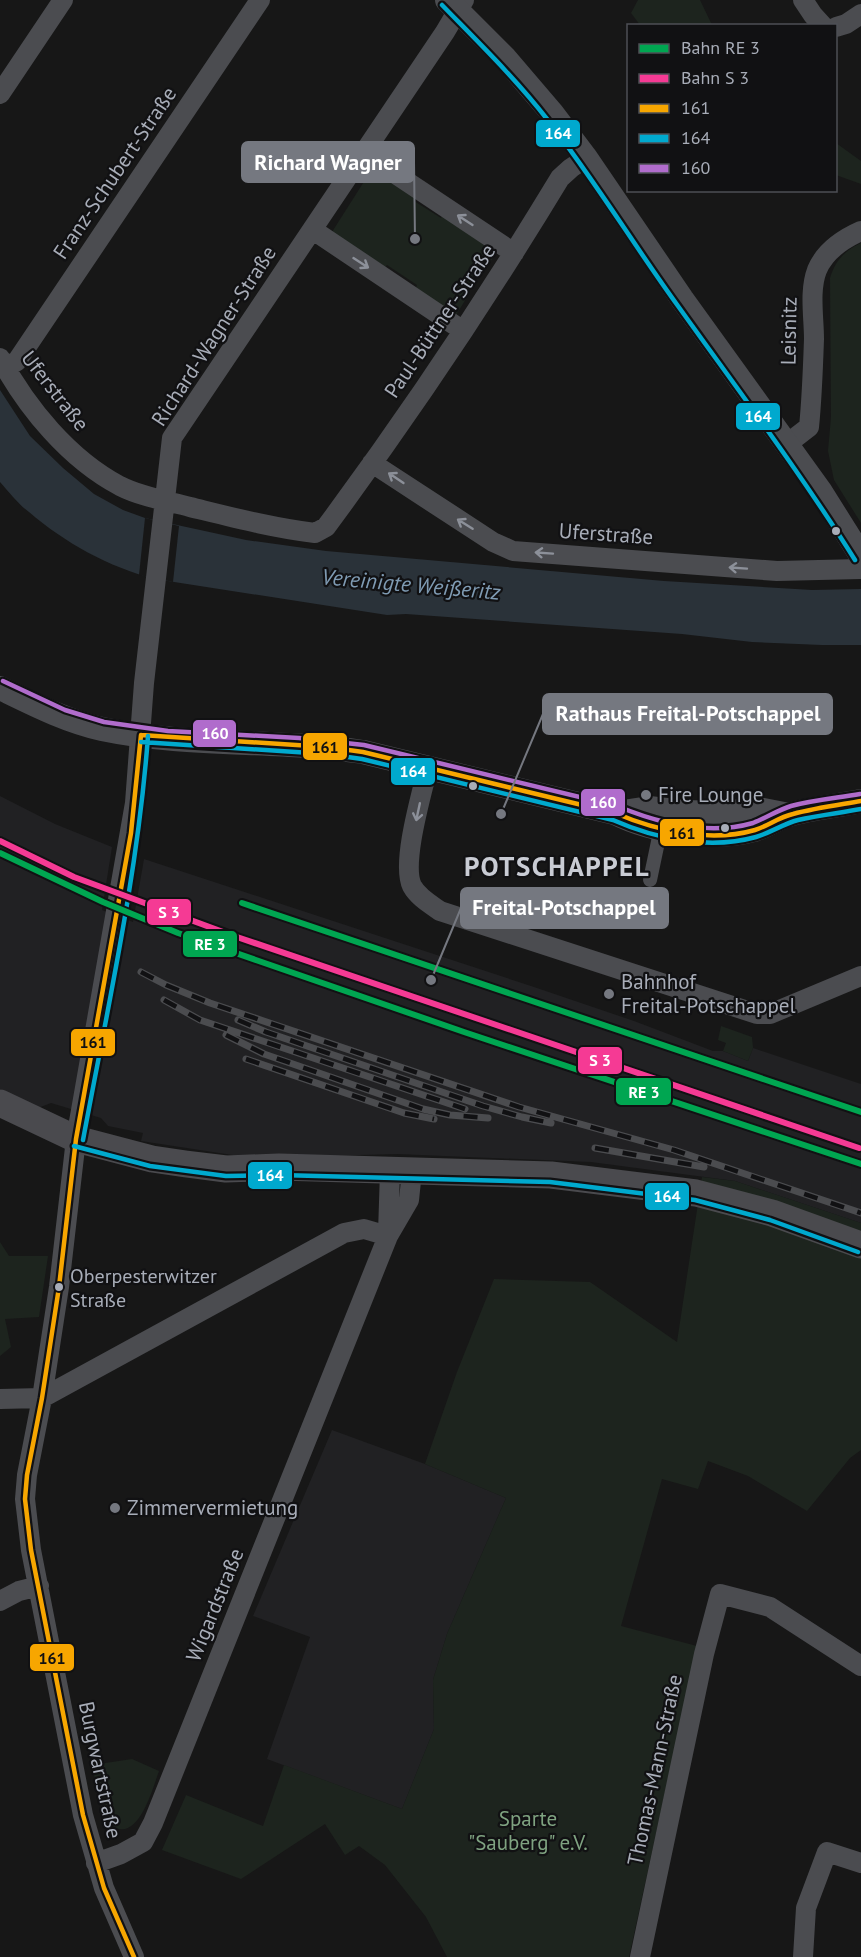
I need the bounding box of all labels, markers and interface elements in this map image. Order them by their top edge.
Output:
legend [627,24,837,192]
text: Bahn RE 3 [681,36,760,59]
text: Bahn S 3 [681,66,749,89]
street label: Franz-Schubert-Straße [47,81,182,264]
text: 161 [681,96,710,119]
line badge: 164 [535,119,581,148]
text: 164 [544,123,572,143]
text: 164 [681,126,711,149]
callout: Richard Wagner [242,142,414,182]
text: Richard Wagner [254,148,402,176]
text: 160 [681,156,711,179]
one-way arrow [457,214,474,227]
street label: Paul-Büttner-Straße [378,239,501,403]
street label: Richard-Wagner-Straße [145,241,282,431]
one-way arrow [352,257,369,269]
street label: Leisnitz [774,297,803,365]
street label: Uferstraße [16,345,95,436]
line badge: 164 [735,402,781,431]
text: 164 [744,406,772,426]
one-way arrow [388,472,405,484]
street label: Uferstraße [558,517,654,550]
one-way arrow [458,518,474,530]
unlabelled marker [830,525,842,537]
one-way arrow [534,547,554,558]
water label: Vereinigte Weißeritz [320,562,502,606]
one-way arrow [729,562,749,573]
callout: Rathaus Freital-Potschappel [543,694,832,734]
text: Rathaus Freital-Potschappel [556,699,821,727]
line badge: 160 [192,719,237,748]
text: 160 [201,723,229,743]
line badge: 161 [302,732,348,761]
text: 161 [311,737,339,757]
line badge: 164 [390,757,436,786]
text: 164 [399,761,427,781]
unlabelled marker [467,780,479,792]
place label: Fire Lounge [658,781,764,808]
line badge: 160 [580,788,626,817]
marker: Fire Lounge [639,788,653,802]
text: 160 [589,792,617,812]
one-way arrow [412,801,423,821]
line badge: 161 [659,818,705,847]
unlabelled marker [719,822,731,834]
text: 161 [668,823,696,843]
district label: POTSCHAPPEL [464,849,650,883]
callout: Freital-Potschappel [461,888,668,928]
text: Freital-Potschappel [472,893,656,921]
line badge: S 3 [146,898,192,926]
text: S 3 [158,902,180,922]
line badge: RE 3 [182,930,238,958]
text: RE 3 [194,934,226,954]
place label: Bahnhof Freital-Potschappel [621,968,796,1019]
marker: Bahnhof Freital-Potschappel [602,987,616,1001]
line badge: 161 [70,1028,116,1057]
text: 161 [79,1032,107,1052]
line badge: S 3 [577,1046,623,1075]
text: S 3 [589,1050,611,1070]
line badge: RE 3 [615,1077,672,1106]
text: RE 3 [628,1082,660,1102]
line badge: 164 [247,1161,293,1190]
text: 164 [256,1165,284,1185]
line badge: 164 [644,1182,690,1211]
text: 164 [653,1186,681,1206]
place label: Oberpesterwitzer Straße [70,1263,217,1313]
marker: Oberpesterwitzer Straße [53,1281,65,1293]
place label: Zimmervermietung [127,1494,298,1521]
marker: Zimmervermietung [108,1501,122,1515]
street label: Wigardstraße [180,1544,249,1665]
line badge: 161 [29,1643,75,1672]
text: 161 [38,1648,66,1668]
street label: Thomas-Mann-Straße [621,1672,688,1868]
street label: Burgwartstraße [73,1699,128,1841]
park label: Sparte "Sauberg" e.V. [468,1805,588,1856]

